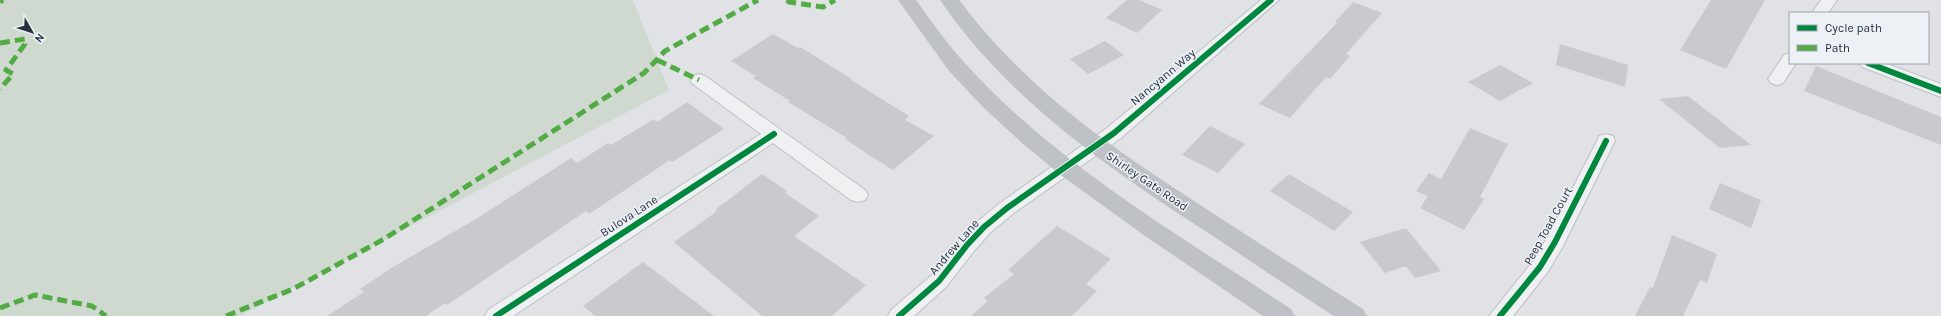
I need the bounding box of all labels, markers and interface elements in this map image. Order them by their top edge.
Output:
north arrow [12,12,52,52]
legend [1789,12,1929,64]
text: Cycle path [1825,21,1882,35]
text: N [32,31,47,45]
text: Path [1825,41,1850,55]
street label: Nancyann Way [1128,46,1199,108]
street label: Shirley Gate Road [1103,148,1191,214]
street label: Peep Toad Court [1521,184,1575,267]
street label: Bulova Lane [598,192,660,240]
street label: Andrew Lane [926,216,982,278]

